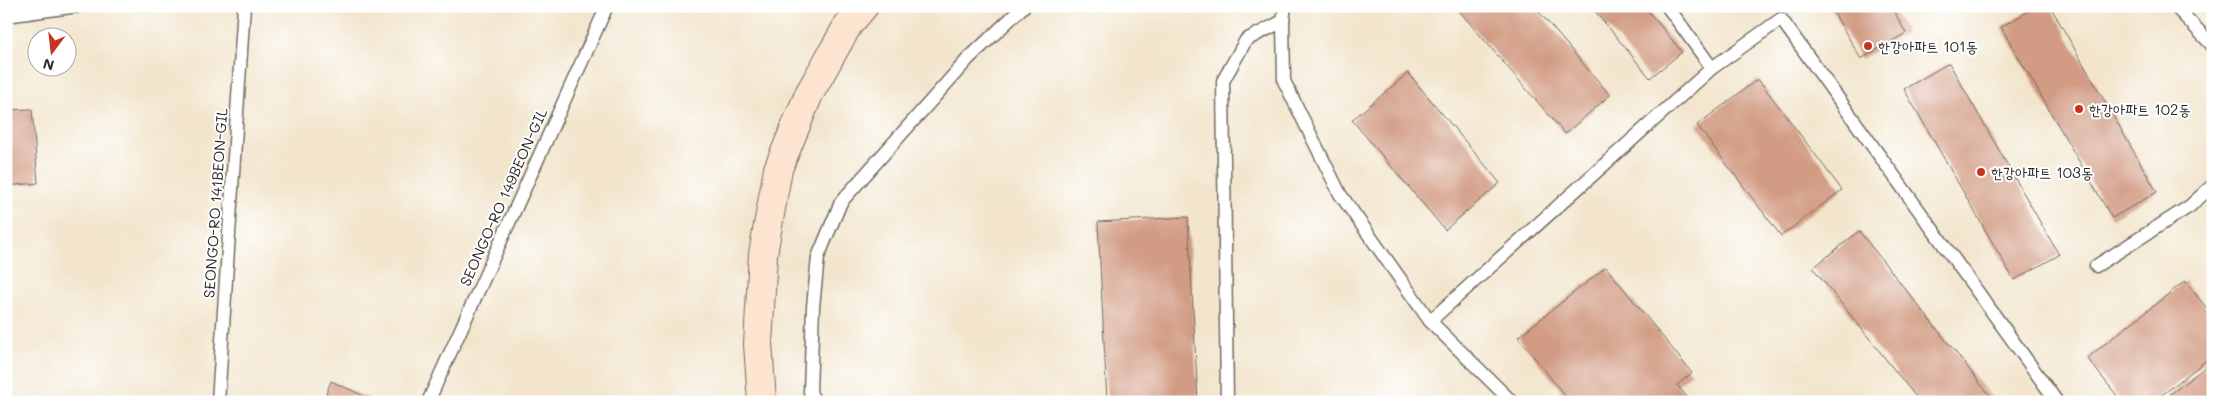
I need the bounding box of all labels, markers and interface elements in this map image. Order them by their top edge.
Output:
north arrow [28,28,78,78]
place label: 한강아파트 101동 [1878,36,1978,56]
marker: 한강아파트 101동 [1862,40,1874,52]
text: N [41,54,56,76]
place label: 한강아파트 102동 [2089,99,2191,119]
marker: 한강아파트 102동 [2073,103,2085,115]
street label: SEONGO-RO 149BEON-GIL [455,105,551,289]
street label: SEONGO-RO 141BEON-GIL [198,107,232,299]
place label: 한강아파트 103동 [1991,162,2093,182]
marker: 한강아파트 103동 [1975,166,1987,178]

